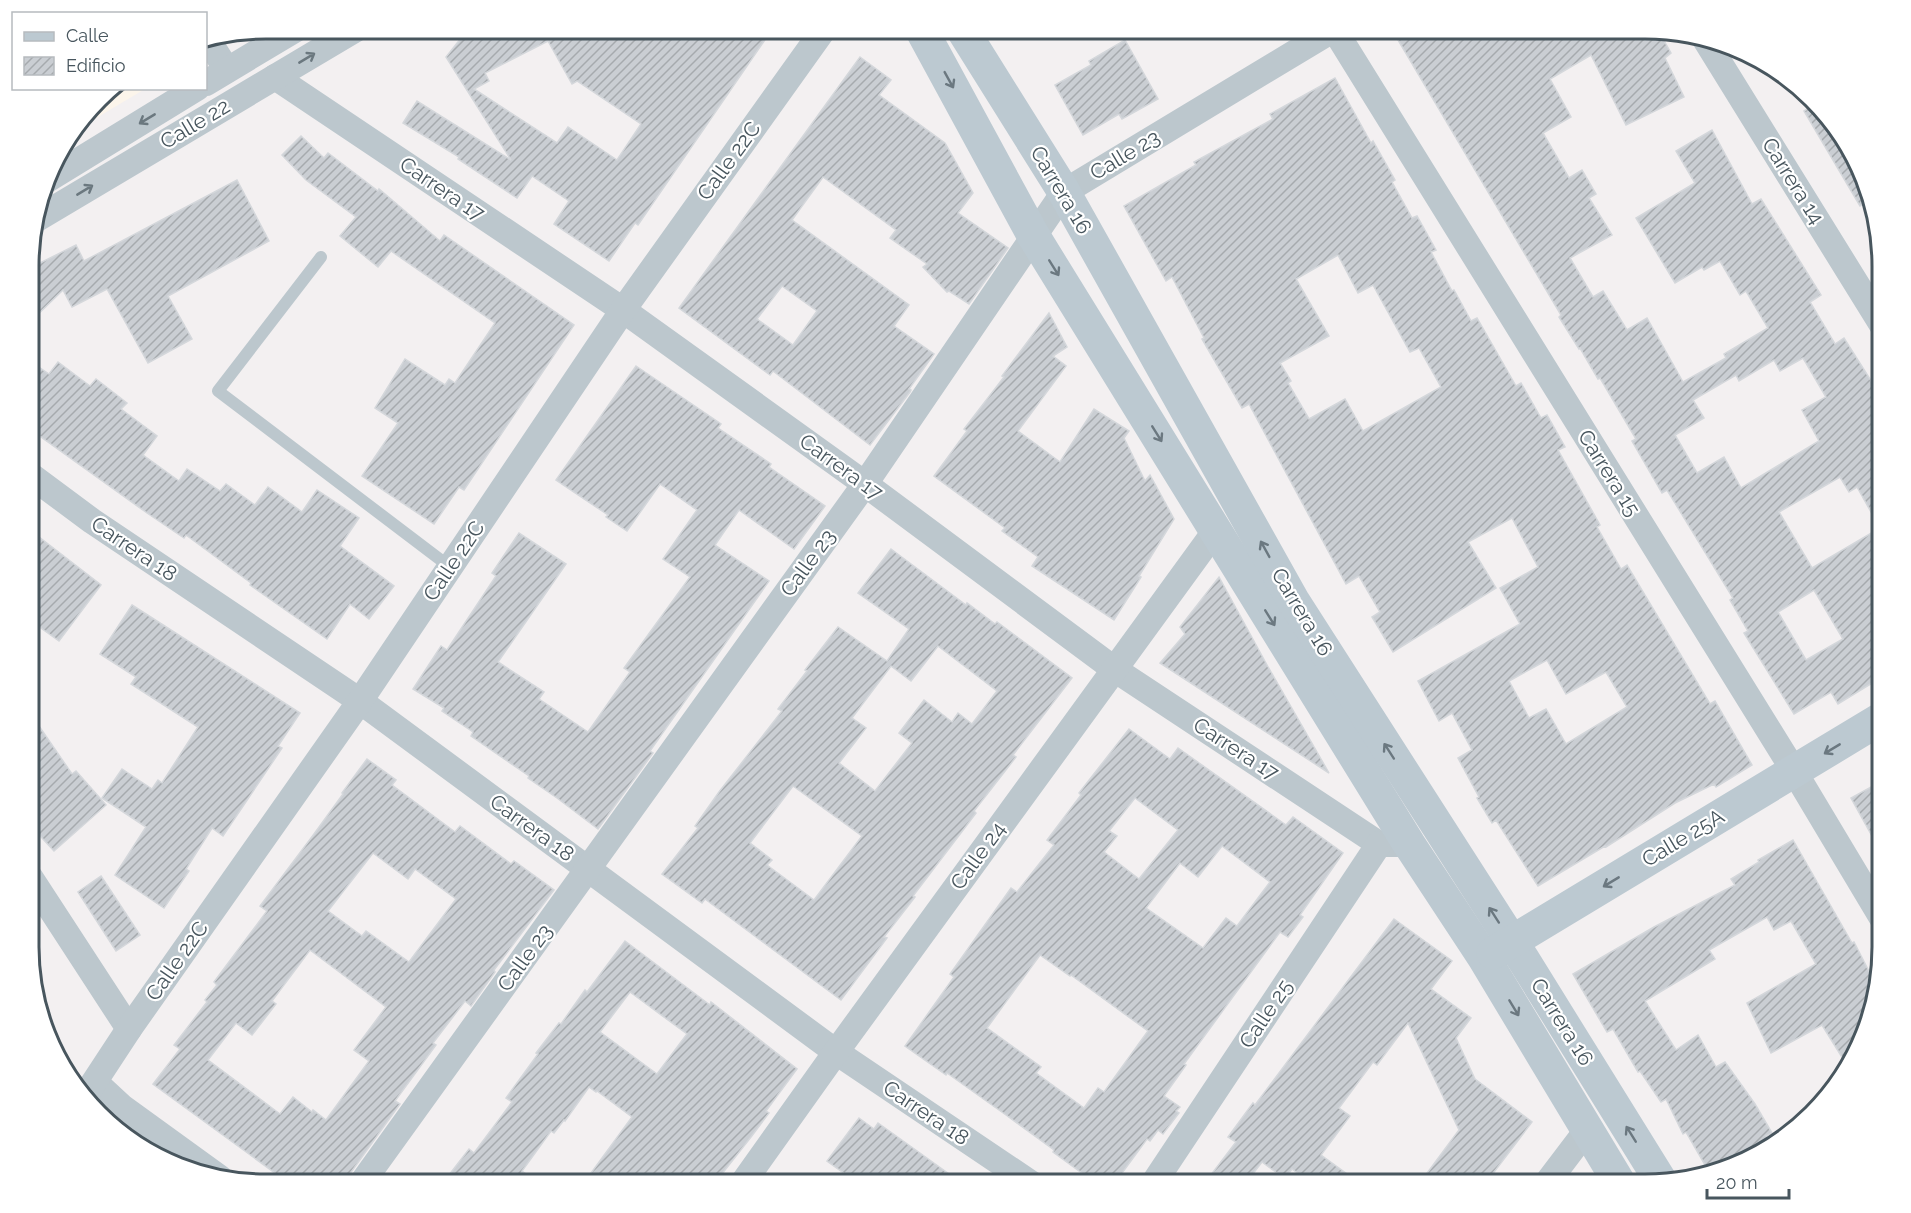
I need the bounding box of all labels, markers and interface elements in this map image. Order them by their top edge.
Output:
legend [12,12,207,90]
text: Calle [66,25,109,46]
one-way arrow [298,51,315,63]
text: Edificio [66,55,126,76]
one-way arrow [943,71,955,88]
street label: Calle 22 [155,93,234,154]
one-way arrow [139,113,156,125]
street label: Calle 22C [692,116,766,205]
street label: Calle 23 [1085,124,1164,185]
street label: Carrera 14 [1757,133,1830,229]
street label: Carrera 16 [1025,141,1097,238]
street label: Carrera 17 [395,151,490,226]
one-way arrow [76,184,93,196]
one-way arrow [1047,260,1060,277]
one-way arrow [1151,425,1163,442]
street label: Carrera 15 [1573,425,1646,521]
street label: Carrera 17 [795,428,888,506]
street label: Carrera 18 [87,511,182,586]
street label: Calle 22C [418,516,489,606]
street label: Calle 23 [775,524,840,601]
one-way arrow [1258,541,1270,558]
street label: Carrera 16 [1266,563,1338,660]
one-way arrow [1265,609,1277,626]
street label: Carrera 17 [1189,712,1284,786]
one-way arrow [1383,743,1395,760]
one-way arrow [1824,743,1841,755]
street label: Carrera 18 [485,789,579,867]
street label: Calle 25A [1637,803,1728,872]
street label: Calle 24 [945,817,1010,894]
one-way arrow [1603,876,1620,888]
one-way arrow [1488,907,1500,924]
street label: Calle 22C [140,916,213,1005]
street label: Calle 23 [492,919,557,996]
street label: Carrera 16 [1526,973,1599,1070]
street label: Calle 25 [1234,975,1298,1053]
one-way arrow [1509,999,1521,1016]
street label: Carrera 18 [879,1075,974,1150]
one-way arrow [1625,1126,1637,1143]
scale bar [1707,1162,1790,1200]
text: 20 m [1716,1172,1758,1193]

